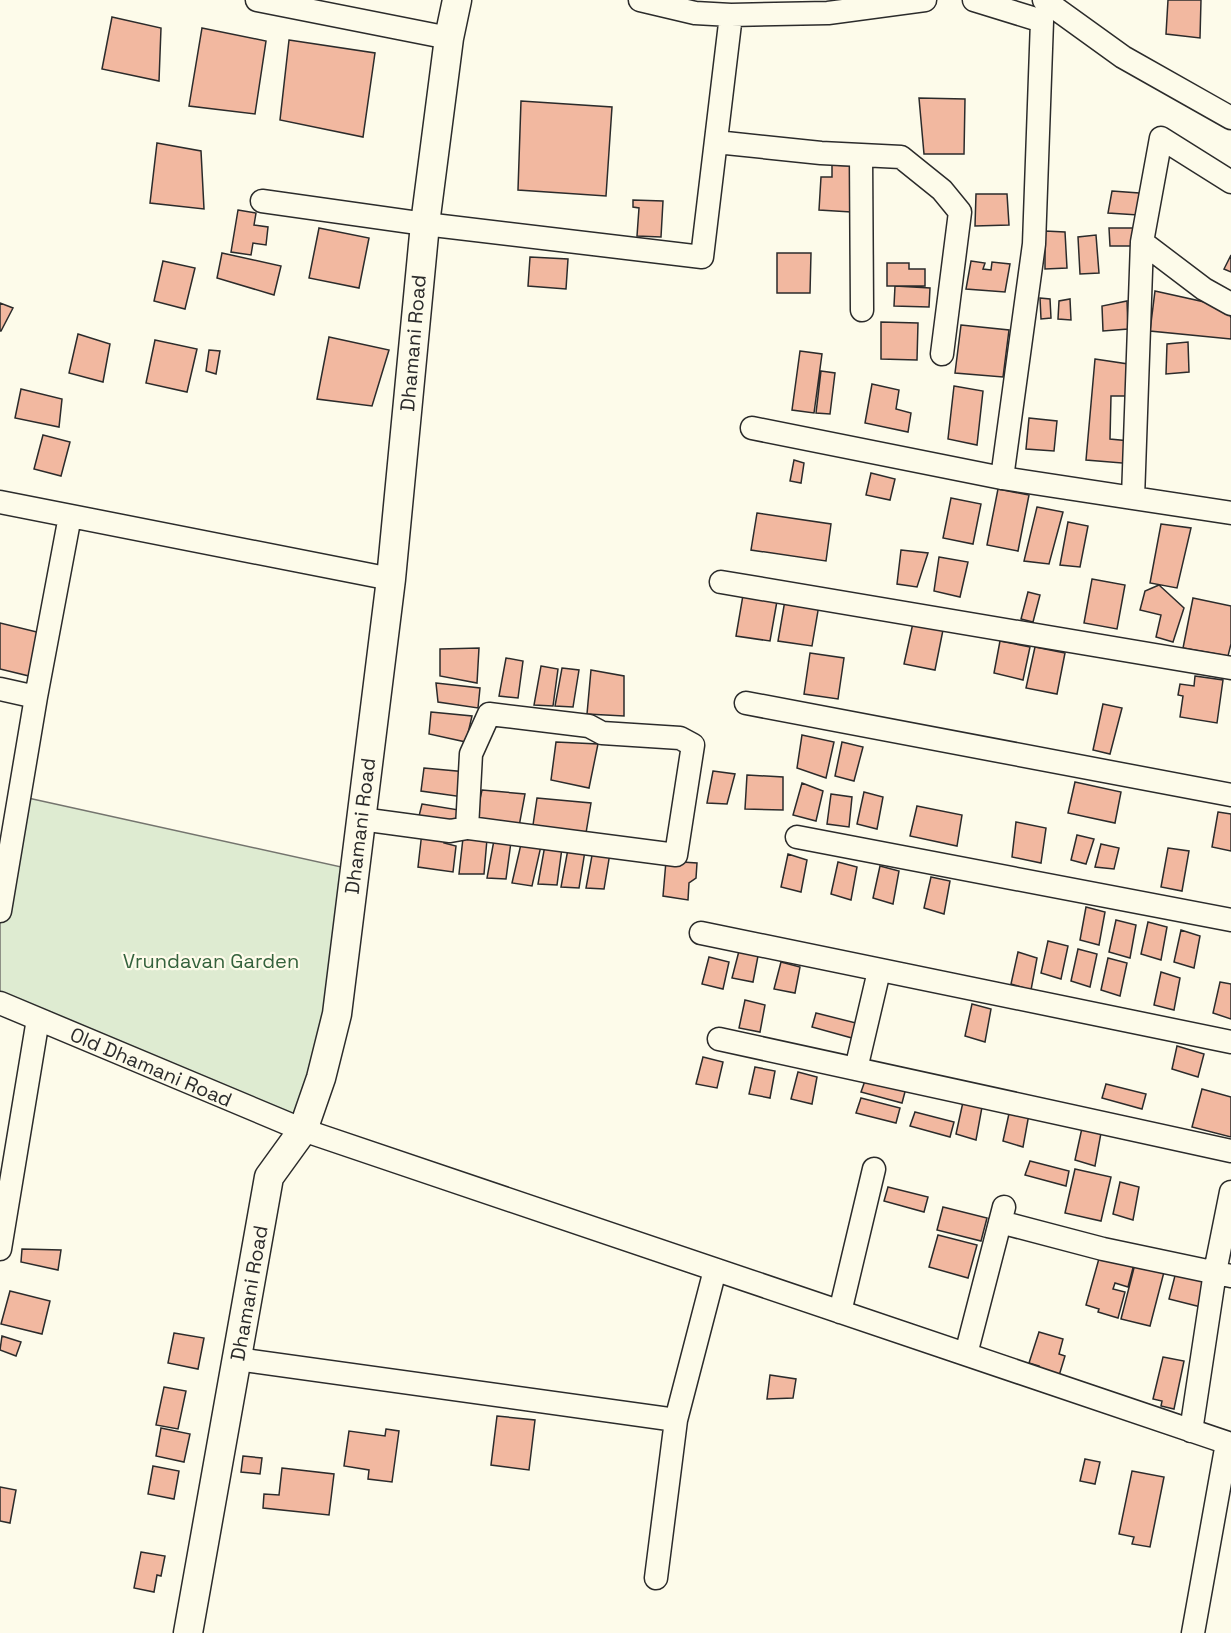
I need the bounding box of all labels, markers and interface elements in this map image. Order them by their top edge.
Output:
street label: Dhamani Road [394,274,432,412]
street label: Dhamani Road [339,756,381,896]
park label: Vrundavan Garden [123,948,299,974]
street label: Old Dhamani Road [66,1021,236,1113]
street label: Dhamani Road [224,1223,274,1363]

